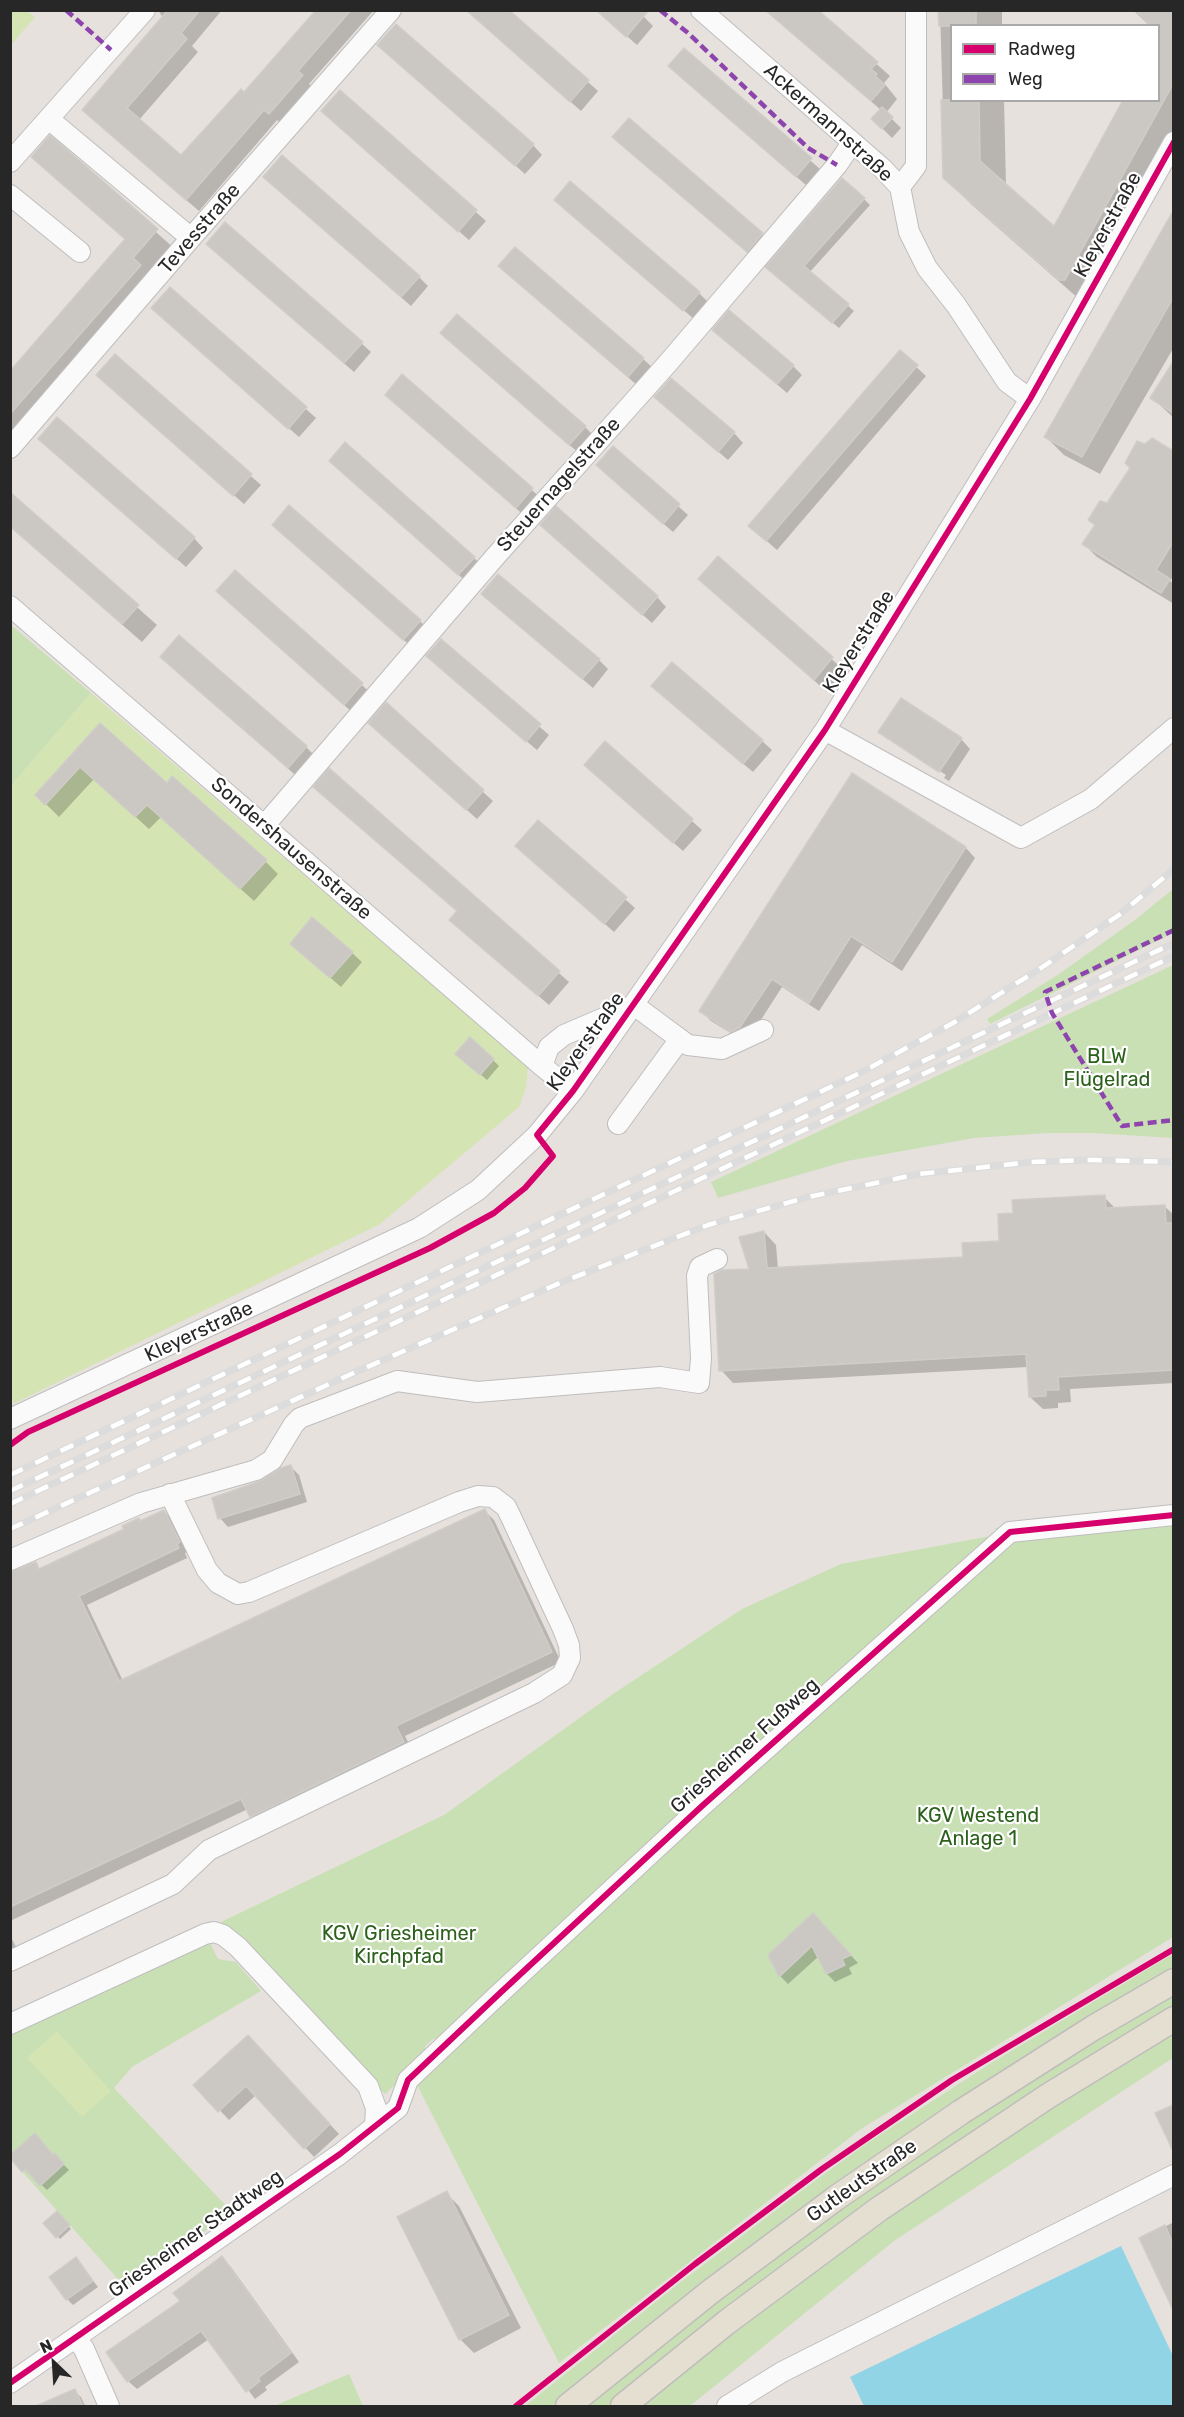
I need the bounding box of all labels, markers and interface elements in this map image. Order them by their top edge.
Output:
legend [950,24,1160,102]
text: Radweg [1008,38,1075,60]
street label: Ackermannstraße [758,59,898,187]
text: Weg [1008,68,1043,90]
street label: Kleyerstraße [1069,168,1147,282]
street label: Tevesstraße [154,179,246,279]
street label: Steuernagelstraße [492,413,626,557]
street label: Kleyerstraße [818,586,900,698]
street label: Sondershausenstraße [206,773,376,925]
street label: Kleyerstraße [542,988,630,1096]
park label: BLW Flügelrad [1064,1045,1150,1092]
street label: Kleyerstraße [141,1296,257,1368]
street label: Griesheimer Fußweg [666,1673,824,1819]
park label: KGV Westend Anlage 1 [917,1804,1039,1851]
park label: KGV Griesheimer Kirchpfad [322,1922,476,1969]
street label: Gutleutstraße [802,2134,922,2228]
street label: Griesheimer Stadtweg [104,2165,288,2303]
north arrow [24,2333,84,2393]
text: N [37,2335,55,2357]

